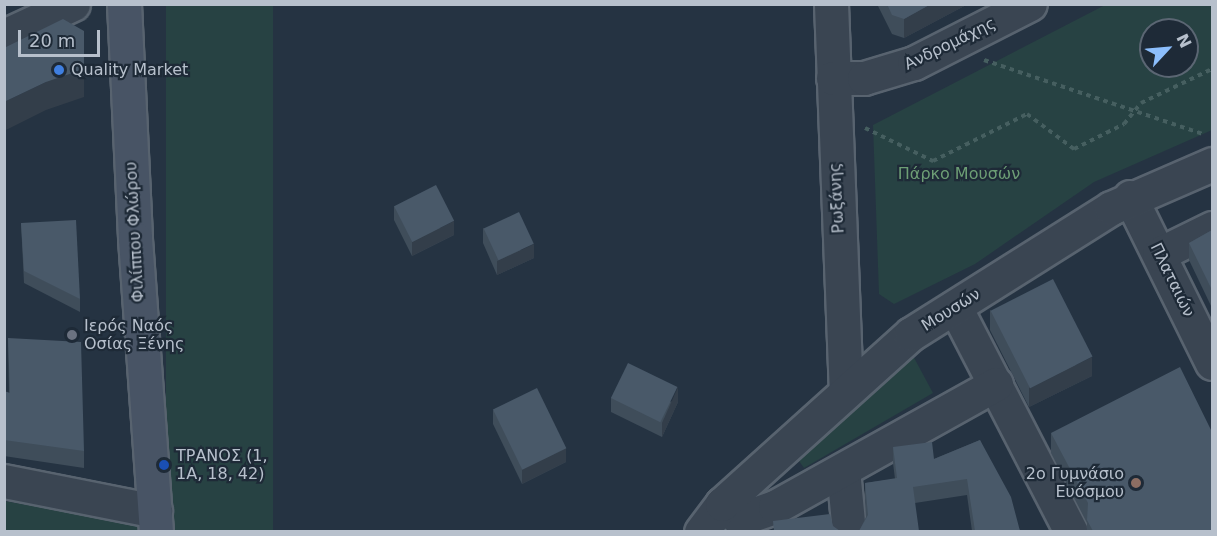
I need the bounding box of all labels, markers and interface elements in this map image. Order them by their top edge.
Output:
street label: Ανδρομάχης [901,14,999,74]
scale bar [21,18,104,56]
north arrow [1139,18,1199,78]
text: 20 m [29,30,75,51]
text: N [1172,31,1195,51]
place label: Quality Market [71,60,188,80]
marker: Quality Market [52,63,66,77]
street label: Φιλίππου Φλώρου [122,161,148,303]
street label: Ρωξάνης [826,162,848,234]
park label: Πάρκο Μουσών [898,164,1020,184]
street label: Πλαταιών [1146,240,1198,320]
street label: Μουσών [918,285,984,335]
place label: Ιερός Ναός Οσίας Ξένης [84,316,184,354]
marker: Ιερός Ναός Οσίας Ξένης [65,328,79,342]
place label: ΤΡΑΝΟΣ (1, 1Α, 18, 42) [176,446,268,484]
marker: ΤΡΑΝΟΣ (1, 1Α, 18, 42) [157,458,171,472]
place label: 2ο Γυμνάσιο Ευόσμου [1026,464,1124,502]
marker: 2ο Γυμνάσιο Ευόσμου [1129,476,1143,490]

